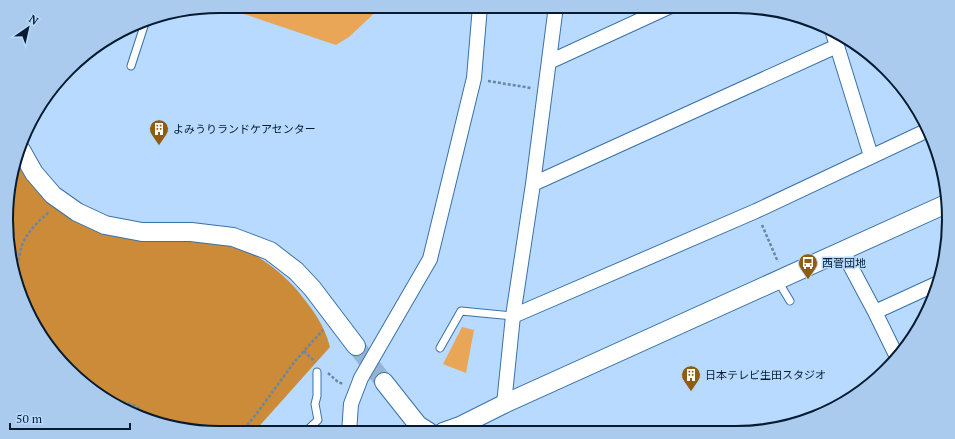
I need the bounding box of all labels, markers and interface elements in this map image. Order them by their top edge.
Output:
north arrow [8,8,48,48]
text: N [26,12,42,28]
building icon: よみうりランドケアセンター [148,118,170,146]
place label: よみうりランドケアセンター [173,122,316,136]
bus stop icon: 西菅団地 [797,252,819,280]
place label: 西菅団地 [822,256,866,270]
building icon: 日本テレビ生田スタジオ [680,364,702,392]
place label: 日本テレビ生田スタジオ [705,368,826,382]
scale bar [10,405,130,431]
text: 50 m [16,411,43,426]

